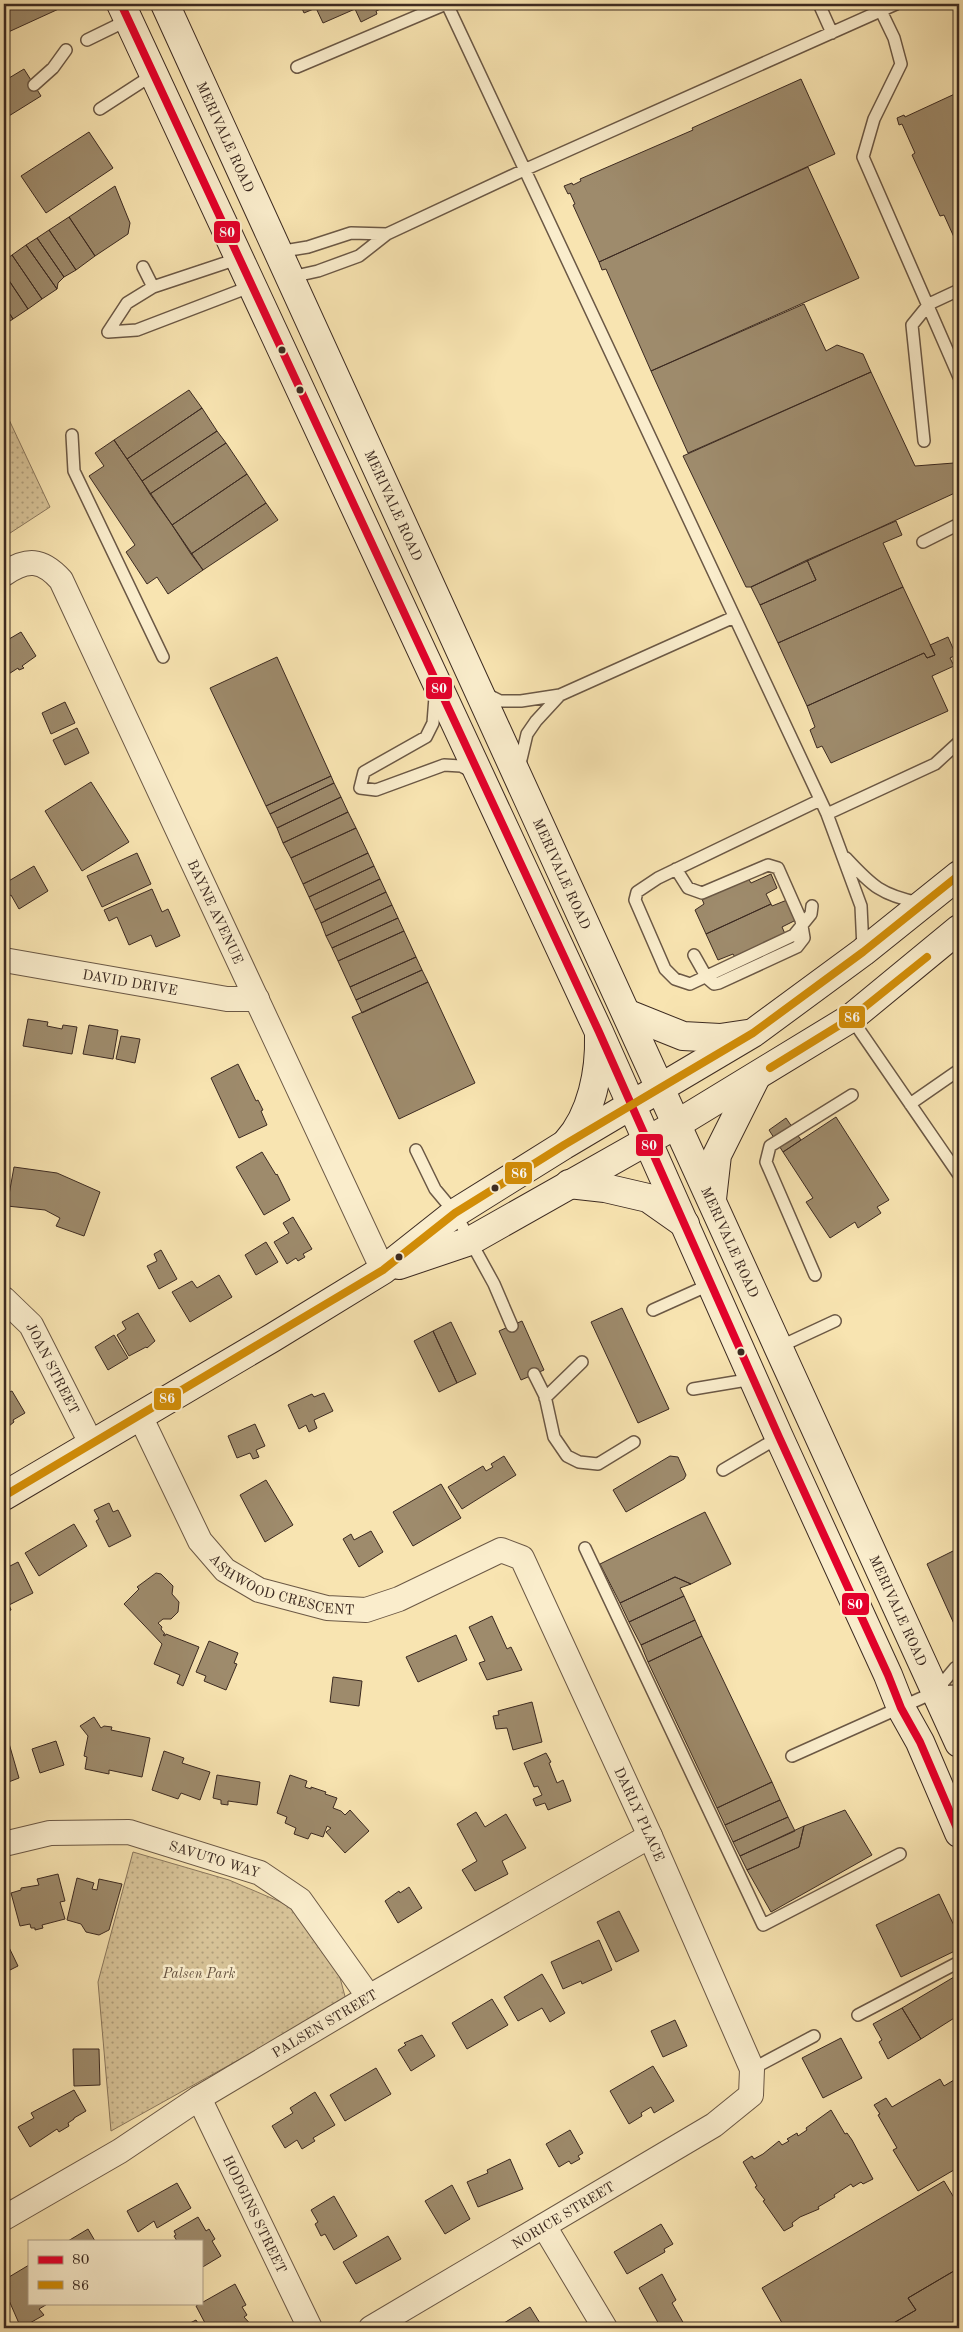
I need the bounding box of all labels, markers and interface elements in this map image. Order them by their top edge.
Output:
street label: MERIVALE ROAD [193,80,256,195]
line badge: 80 [213,220,241,244]
text: 80 [219,226,235,240]
unlabelled marker [277,345,287,355]
unlabelled marker [295,385,305,395]
street label: MERIVALE ROAD [362,448,424,563]
line badge: 80 [425,676,453,700]
text: 80 [431,682,447,696]
street label: MERIVALE ROAD [530,817,592,932]
street label: BAYNE AVENUE [185,858,245,966]
street label: DAVID DRIVE [81,968,179,998]
line badge: 86 [838,1005,866,1029]
text: 86 [844,1011,860,1025]
line badge: 80 [635,1133,664,1157]
text: 80 [641,1139,657,1153]
line badge: 86 [504,1161,533,1185]
text: 86 [511,1167,527,1181]
unlabelled marker [490,1183,500,1193]
street label: MERIVALE ROAD [698,1185,761,1300]
unlabelled marker [394,1252,404,1262]
street label: JOAN STREET [23,1321,81,1416]
unlabelled marker [736,1347,746,1357]
line badge: 86 [153,1387,182,1411]
text: 86 [159,1392,175,1406]
street label: ASHWOOD CRESCENT [206,1552,355,1617]
street label: MERIVALE ROAD [866,1553,929,1668]
line badge: 80 [841,1592,870,1616]
text: 80 [847,1598,863,1612]
street label: DARLY PLACE [611,1765,666,1863]
street label: SAVUTO WAY [167,1839,261,1881]
park label: Palsen Park [162,1967,235,1981]
street label: PALSEN STREET [270,1988,380,2061]
street label: HODGINS STREET [220,2154,288,2276]
street label: NORICE STREET [510,2180,617,2252]
legend [28,2240,202,2304]
text: 80 [72,2253,89,2268]
text: 86 [72,2279,89,2294]

